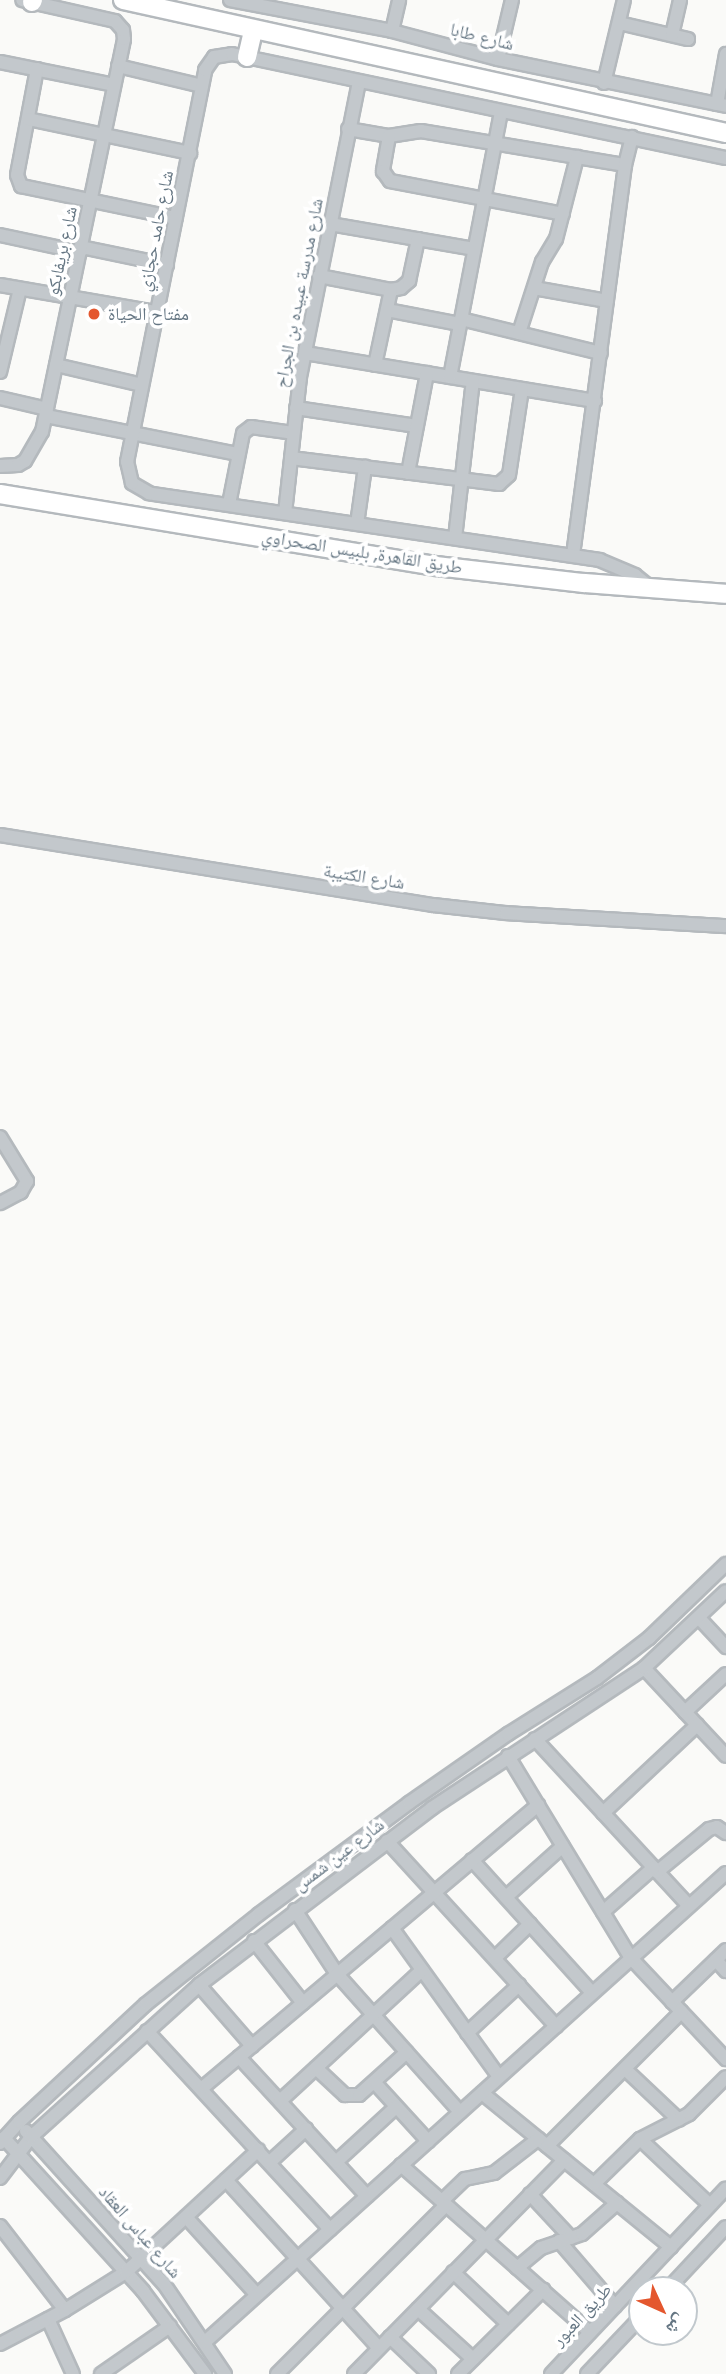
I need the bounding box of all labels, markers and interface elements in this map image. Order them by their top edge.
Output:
street label: شارع طابا [448,19,516,55]
street label: شارع حامد حجازي [134,169,178,293]
street label: شارع مدرسة عبيده بن الجراح [270,197,328,389]
street label: شارع بريفابكو [42,204,82,298]
place label: مفتاح الحياة [108,303,189,325]
marker: مفتاح الحياة [86,306,102,322]
street label: طريق القاهرة, بلبيس الصحراوي [260,525,464,579]
street label: شارع الكتيبة [322,860,406,894]
street label: شارع عين شمس [290,1814,388,1896]
street label: شارع عباس العقاد [94,2181,186,2283]
north arrow [628,2276,698,2346]
street label: طريق العبور [548,2279,616,2351]
text: ش [660,2308,693,2341]

